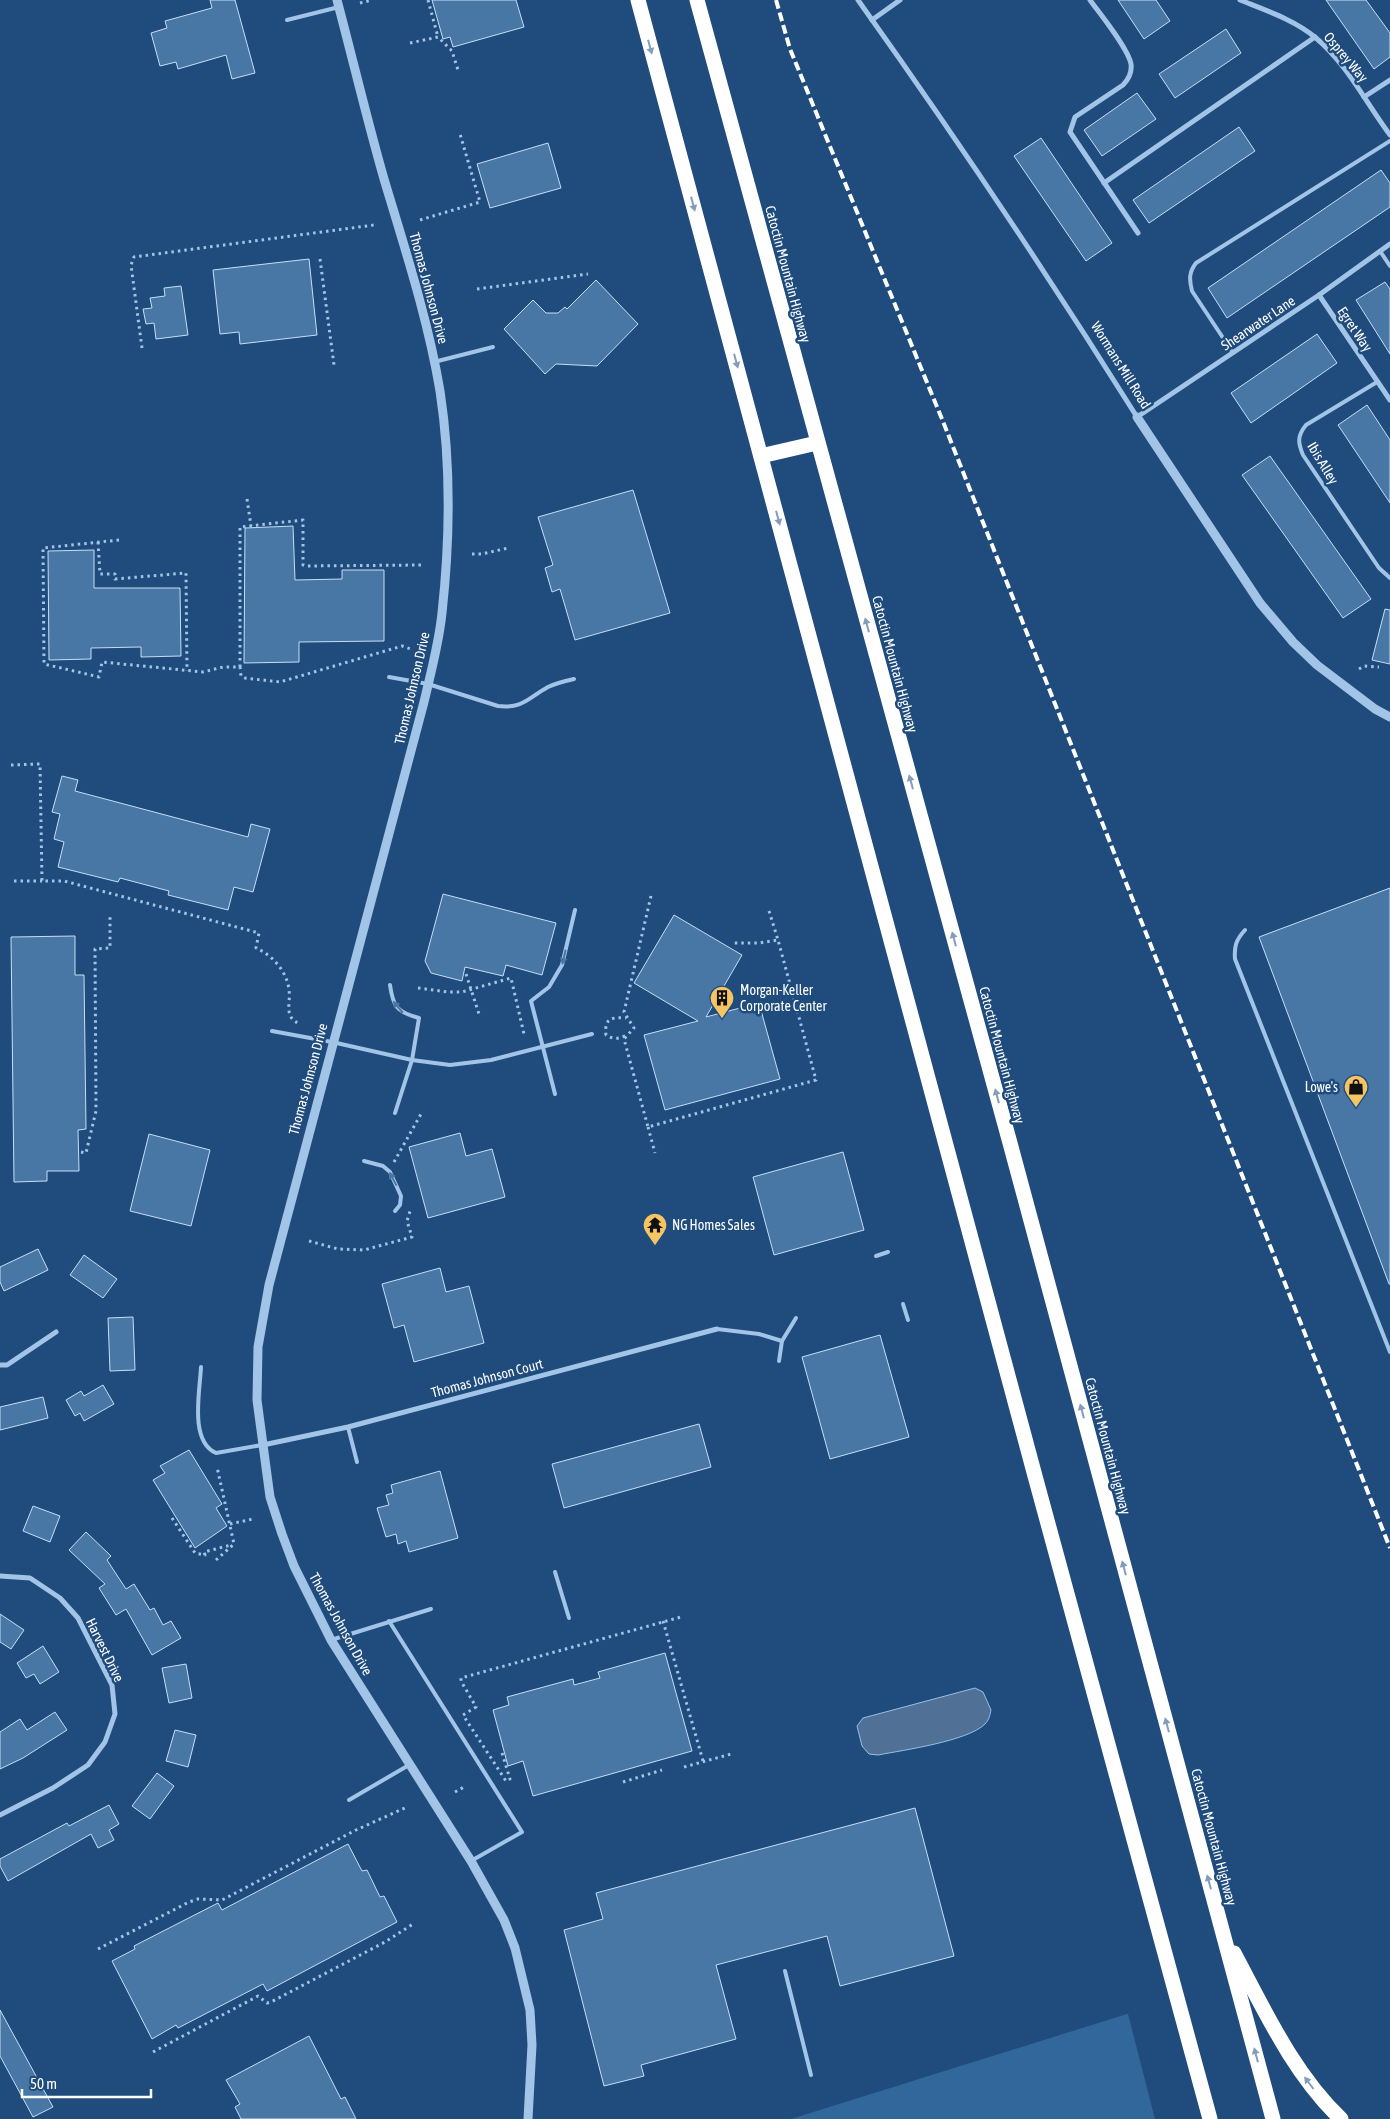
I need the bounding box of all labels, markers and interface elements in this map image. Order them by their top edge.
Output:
street label: Osprey Way [1321,29,1371,85]
one-way arrow [647,40,655,55]
one-way arrow [690,196,698,211]
street label: Catoctin Mountain Highway [762,204,814,344]
street label: Thomas Johnson Drive [406,231,452,345]
street label: Shearwater Lane [1218,292,1298,354]
street label: Egret Way [1334,304,1376,355]
street label: Wormans Mill Road [1088,319,1154,411]
one-way arrow [732,353,740,368]
street label: Ibis Alley [1304,439,1342,487]
one-way arrow [774,510,782,525]
street label: Catoctin Mountain Highway [869,594,921,734]
one-way arrow [863,618,871,633]
street label: Thomas Johnson Drive [391,630,433,746]
one-way arrow [906,775,914,790]
one-way arrow [949,931,957,946]
one-way arrow [560,950,568,965]
place label: Morgan-Keller Corporate Center [740,982,827,1014]
building icon: Morgan-Keller Corporate Center [709,985,735,1019]
street label: Catoctin Mountain Highway [976,985,1028,1125]
one-way arrow [393,1000,404,1013]
street label: Thomas Johnson Drive [285,1022,331,1136]
shop icon: Lowe's [1343,1074,1369,1108]
place label: Lowe's [1305,1079,1338,1095]
one-way arrow [992,1088,1000,1103]
one-way arrow [389,1171,397,1186]
temple icon: NG Homes Sales [642,1212,668,1246]
place label: NG Homes Sales [672,1217,755,1233]
street label: Thomas Johnson Court [429,1355,545,1401]
street label: Catoctin Mountain Highway [1082,1376,1134,1516]
one-way arrow [1078,1404,1086,1419]
one-way arrow [1120,1561,1128,1576]
street label: Thomas Johnson Drive [306,1570,376,1678]
street label: Harvest Drive [83,1616,127,1684]
one-way arrow [1163,1718,1171,1733]
street label: Catoctin Mountain Highway [1188,1767,1240,1907]
one-way arrow [1205,1874,1213,1889]
one-way arrow [1251,2047,1259,2062]
scale bar [22,2066,151,2098]
text: 50 m [30,2075,57,2092]
one-way arrow [1303,2076,1314,2089]

